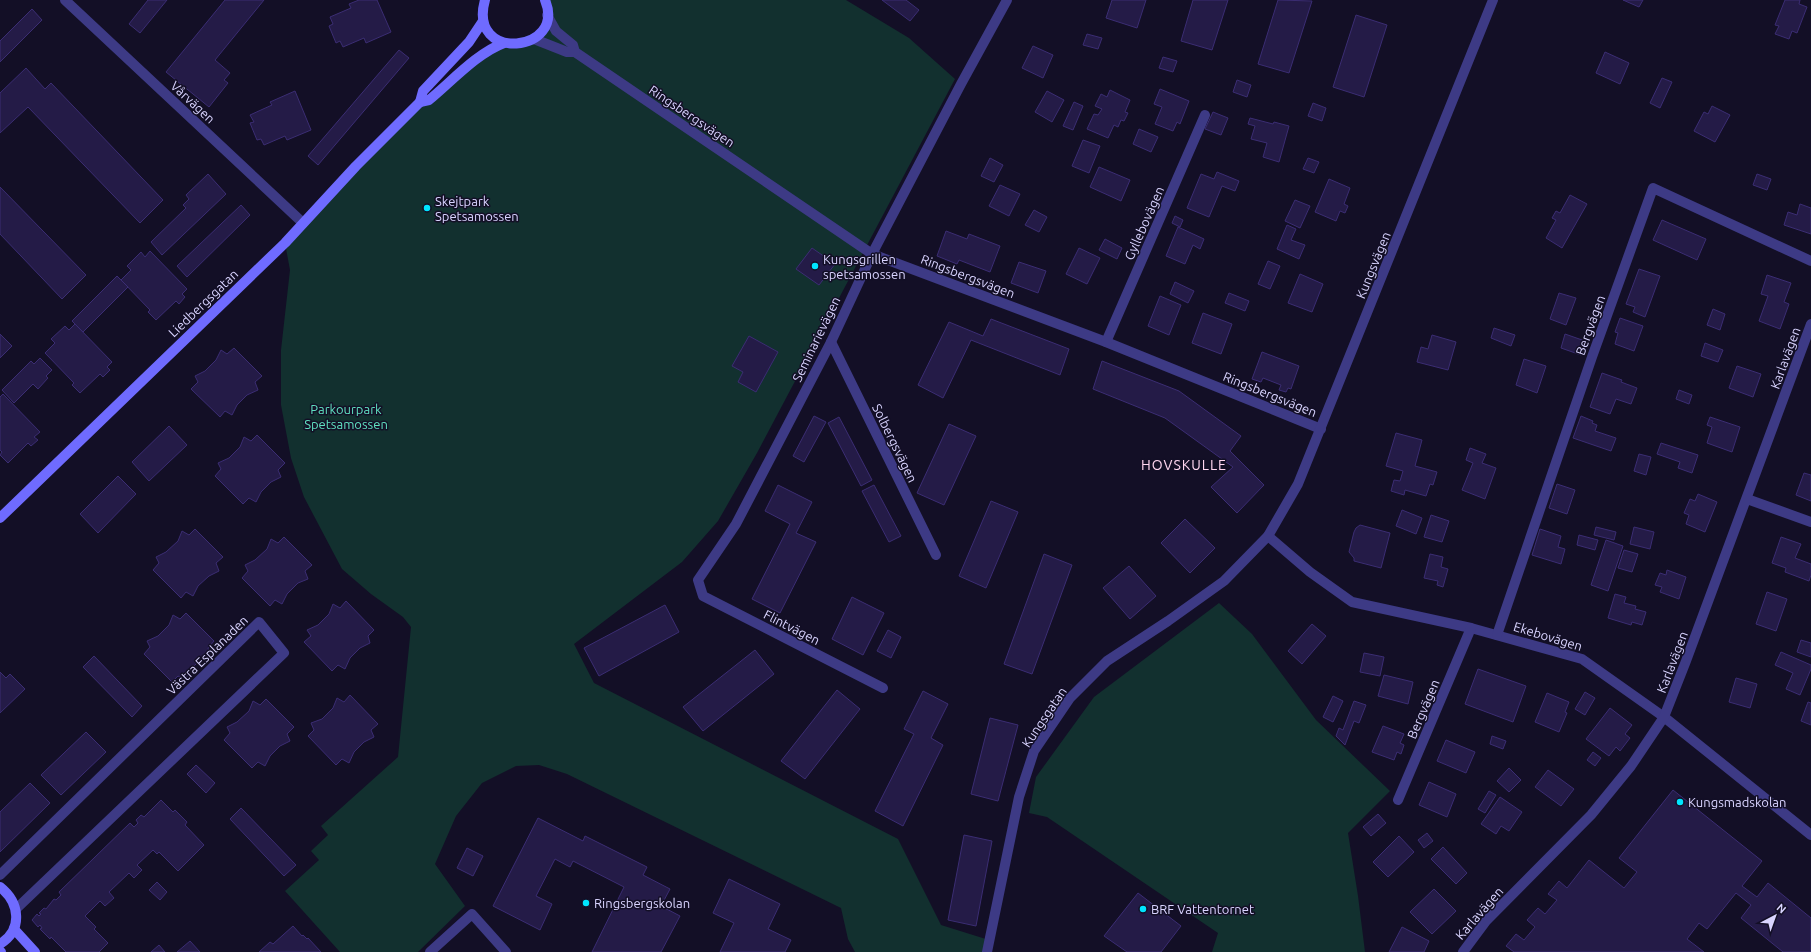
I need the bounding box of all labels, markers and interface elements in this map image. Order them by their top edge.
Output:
street label: Vårvägen [168,78,218,126]
street label: Ringsbergsvägen [647,82,737,150]
street label: Gyllebovägen [1122,184,1166,262]
place label: Skejtpark Spetsamossen [435,194,519,223]
marker: Skejtpark Spetsamossen [422,203,432,213]
street label: Kungsvägen [1353,229,1393,301]
place label: Kungsgrillen spetsamossen [823,252,906,281]
street label: Ringsbergsvägen [919,252,1017,300]
marker: Kungsgrillen spetsamossen [810,261,820,271]
street label: Liedbergsgatan [166,266,240,340]
street label: Bergvägen [1573,293,1607,357]
street label: Seminarievägen [789,294,843,384]
street label: Karlavägen [1767,325,1803,391]
street label: Ringsbergsvägen [1221,369,1319,419]
street label: Solbergsvägen [870,401,920,485]
park label: Parkourpark Spetsamossen [304,402,388,431]
district label: HOVSKULLE [1141,457,1227,473]
street label: Flintvägen [762,607,822,647]
street label: Västra Esplanaden [164,613,250,697]
street label: Ekebovägen [1512,619,1584,653]
street label: Karlavägen [1654,629,1690,695]
street label: Bergvägen [1404,677,1442,741]
street label: Kungsgatan [1019,684,1069,750]
place label: Kungsmadskolan [1688,795,1786,809]
marker: Kungsmadskolan [1675,797,1685,807]
street label: Karlavägen [1452,884,1506,942]
place label: Ringsbergskolan [594,896,690,910]
north arrow [1755,896,1795,936]
marker: Ringsbergskolan [581,898,591,908]
text: N [1775,901,1789,916]
place label: BRF Vattentornet [1151,902,1254,916]
marker: BRF Vattentornet [1138,904,1148,914]

